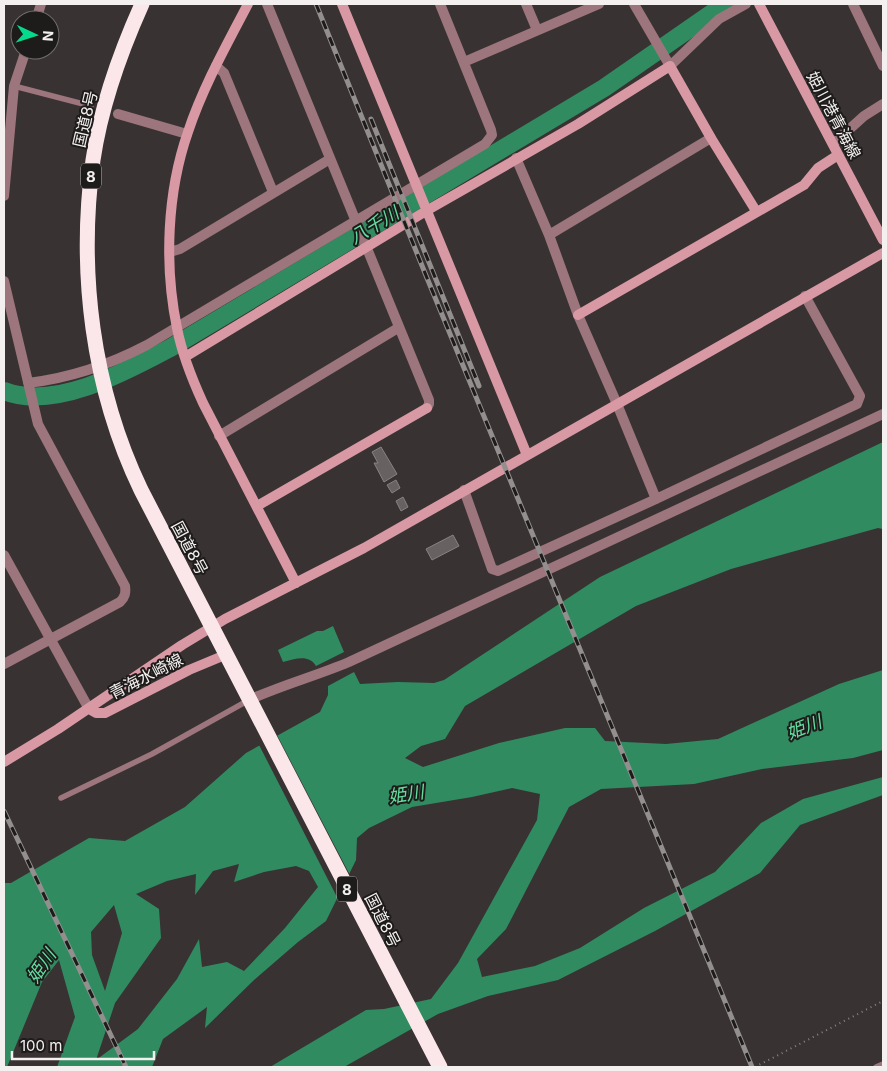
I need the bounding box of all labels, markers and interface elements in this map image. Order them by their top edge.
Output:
north arrow [10,10,60,60]
text: N [40,30,57,42]
street label: 姫川港青海線 [803,68,865,162]
street label: 国道8号 [69,89,101,149]
road number: 8 [81,164,101,188]
water label: 八千川 [345,201,404,248]
street label: 国道8号 [168,518,212,578]
street label: 青海水崎線 [106,649,186,703]
water label: 姫川 [783,710,826,743]
water label: 姫川 [387,781,427,807]
road number: 8 [337,876,357,902]
street label: 国道8号 [361,890,405,950]
water label: 姫川 [22,944,61,987]
scale bar [12,1028,155,1060]
text: 100 m [20,1036,62,1055]

